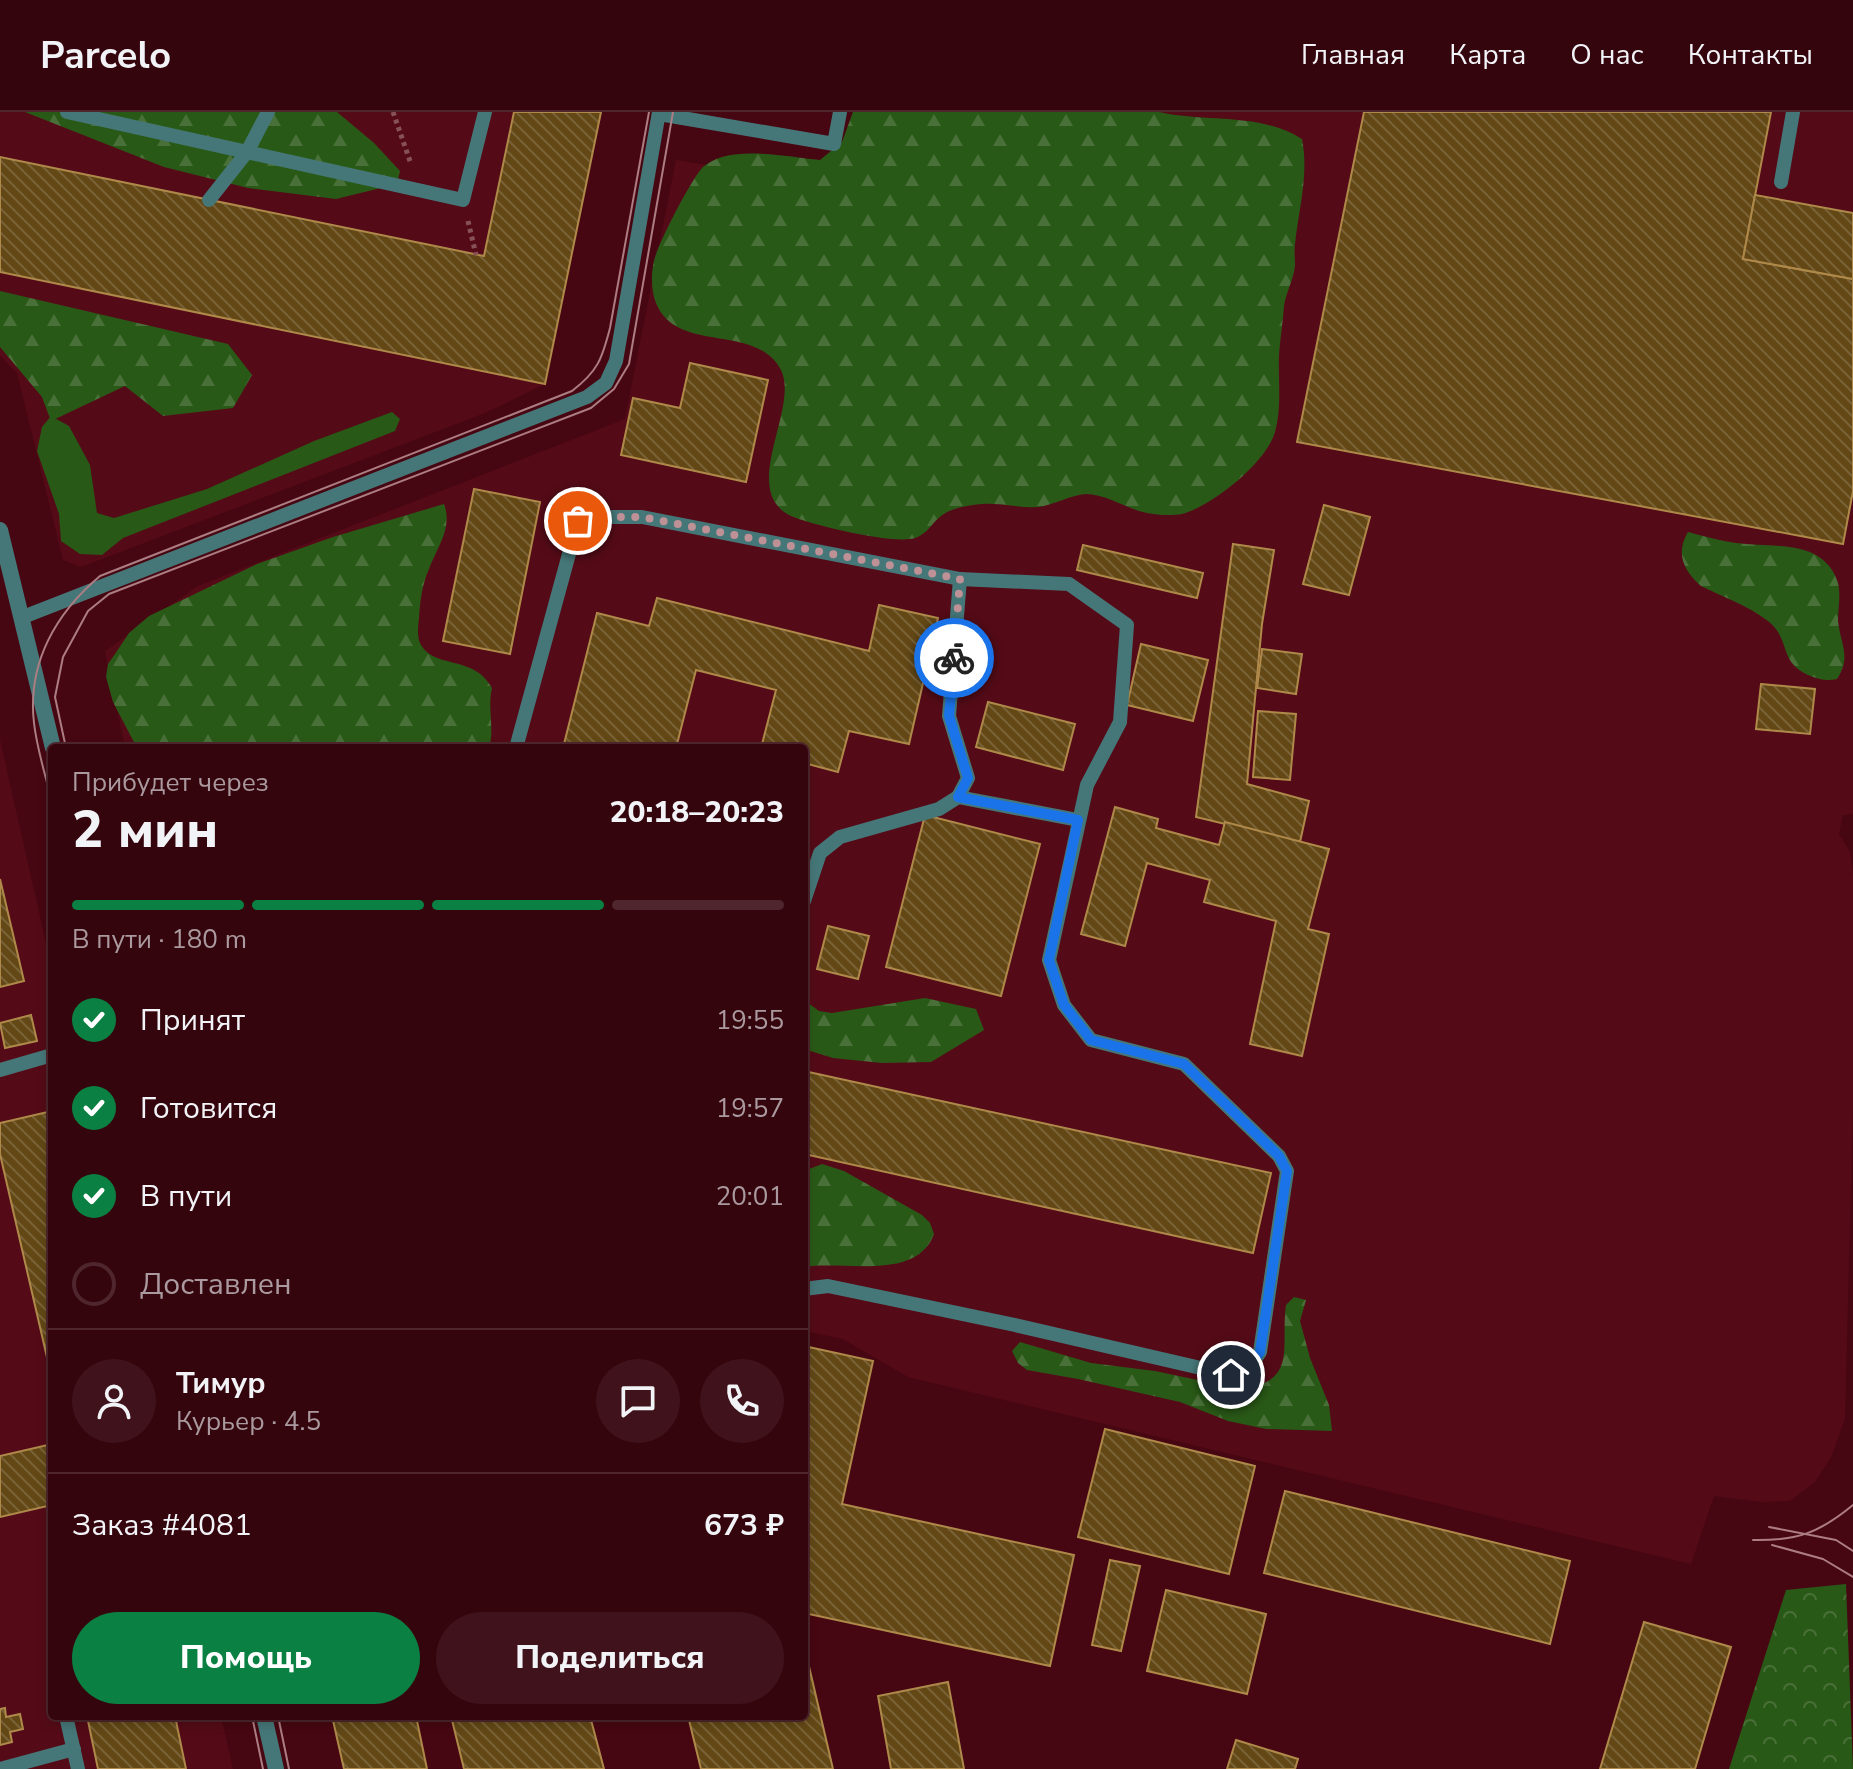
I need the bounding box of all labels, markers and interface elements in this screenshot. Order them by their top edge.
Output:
text: Parcelo [40,30,171,81]
text: Главная [1301,36,1405,74]
text: Карта [1449,36,1526,74]
text: О нас [1570,36,1644,74]
text: Контакты [1688,36,1813,74]
pin [544,487,612,555]
icon: bag [556,499,600,543]
courier [914,618,994,698]
icon: bike [932,636,976,680]
text: Прибудет через [72,765,269,800]
text: 20:18–20:23 [609,792,784,833]
text: 2 мин [72,794,218,865]
text: В пути · 180 m [72,922,247,957]
icon: check [72,998,116,1042]
text: Принят [140,1000,245,1041]
text: 19:55 [716,1003,784,1038]
icon: check [72,1086,116,1130]
text: Готовится [140,1088,277,1129]
text: 19:57 [716,1091,784,1126]
icon: check [72,1174,116,1218]
text: В пути [140,1176,232,1217]
text: 20:01 [716,1179,784,1214]
text: Доставлен [140,1264,292,1305]
pin [1197,1341,1265,1409]
icon: home [1209,1353,1253,1397]
button: person [72,1359,156,1443]
button: chat [596,1359,680,1443]
button: phone [700,1359,784,1443]
text: Тимур [176,1363,266,1404]
text: Курьер · 4.5 [176,1404,321,1439]
text: Заказ #4081 [72,1505,252,1546]
text: 673 ₽ [704,1505,784,1546]
button: Помощь [72,1612,420,1704]
button: Поделиться [436,1612,784,1704]

